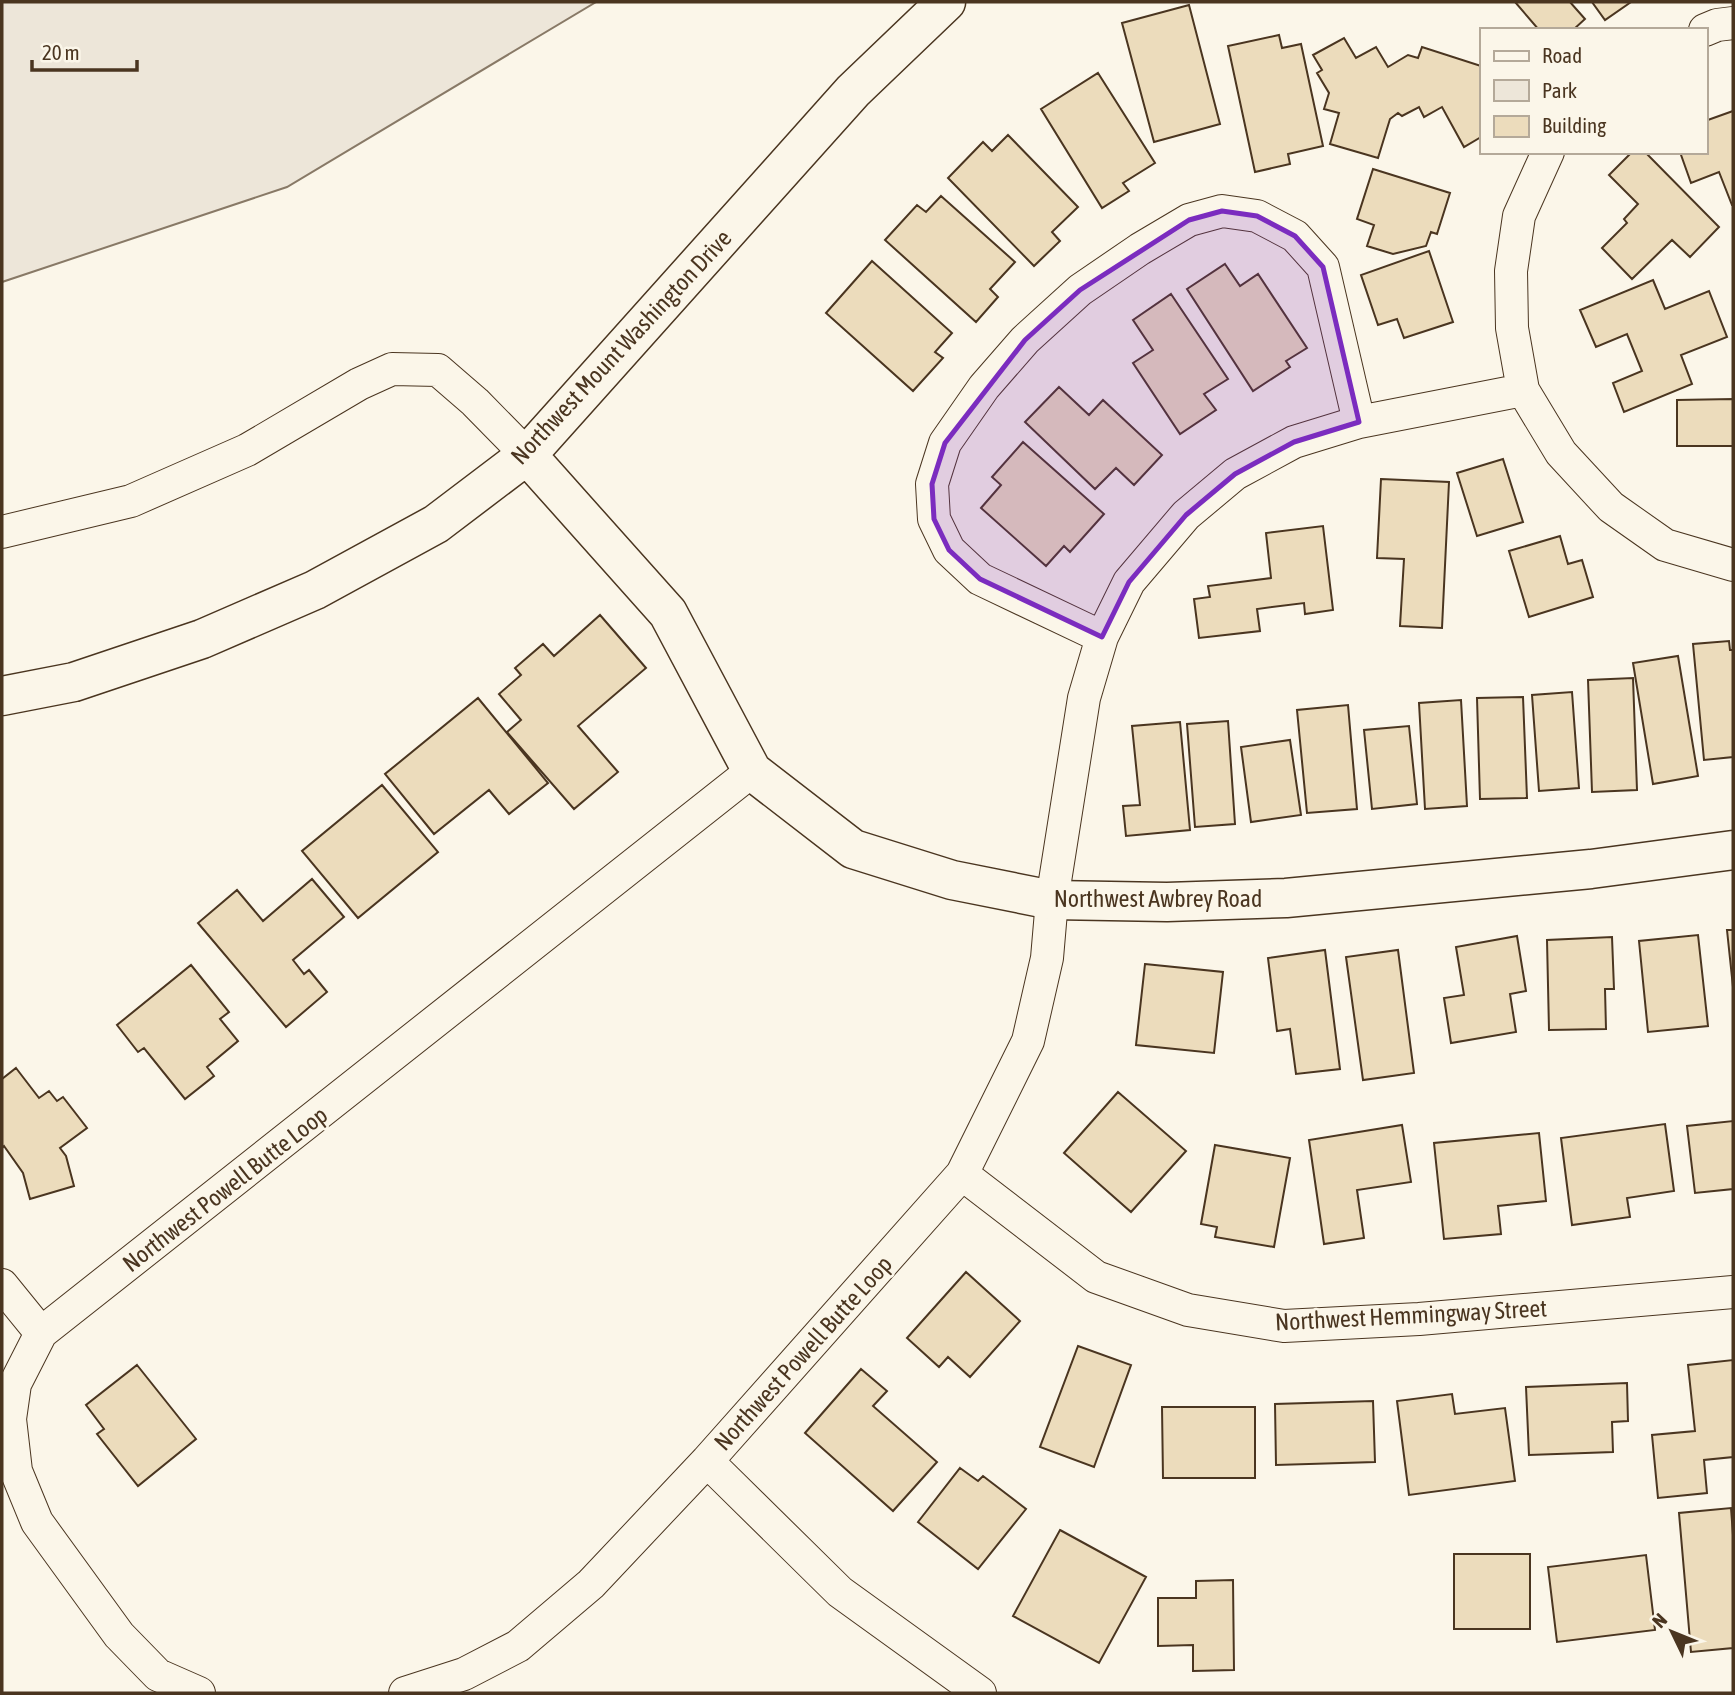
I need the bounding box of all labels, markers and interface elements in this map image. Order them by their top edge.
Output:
scale bar [32,28,136,72]
legend [1480,28,1707,154]
text: 20 m [42,40,80,64]
text: Road [1542,43,1582,67]
text: Park [1542,78,1577,102]
text: Building [1542,113,1606,137]
street label: Northwest Mount Washington Drive [505,224,737,470]
street label: Northwest Awbrey Road [1054,885,1262,912]
street label: Northwest Powell Butte Loop [117,1101,333,1277]
street label: Northwest Powell Butte Loop [709,1250,897,1456]
street label: Northwest Hemmingway Street [1274,1294,1548,1336]
north arrow [1637,1597,1707,1667]
text: N [1648,1609,1671,1632]

